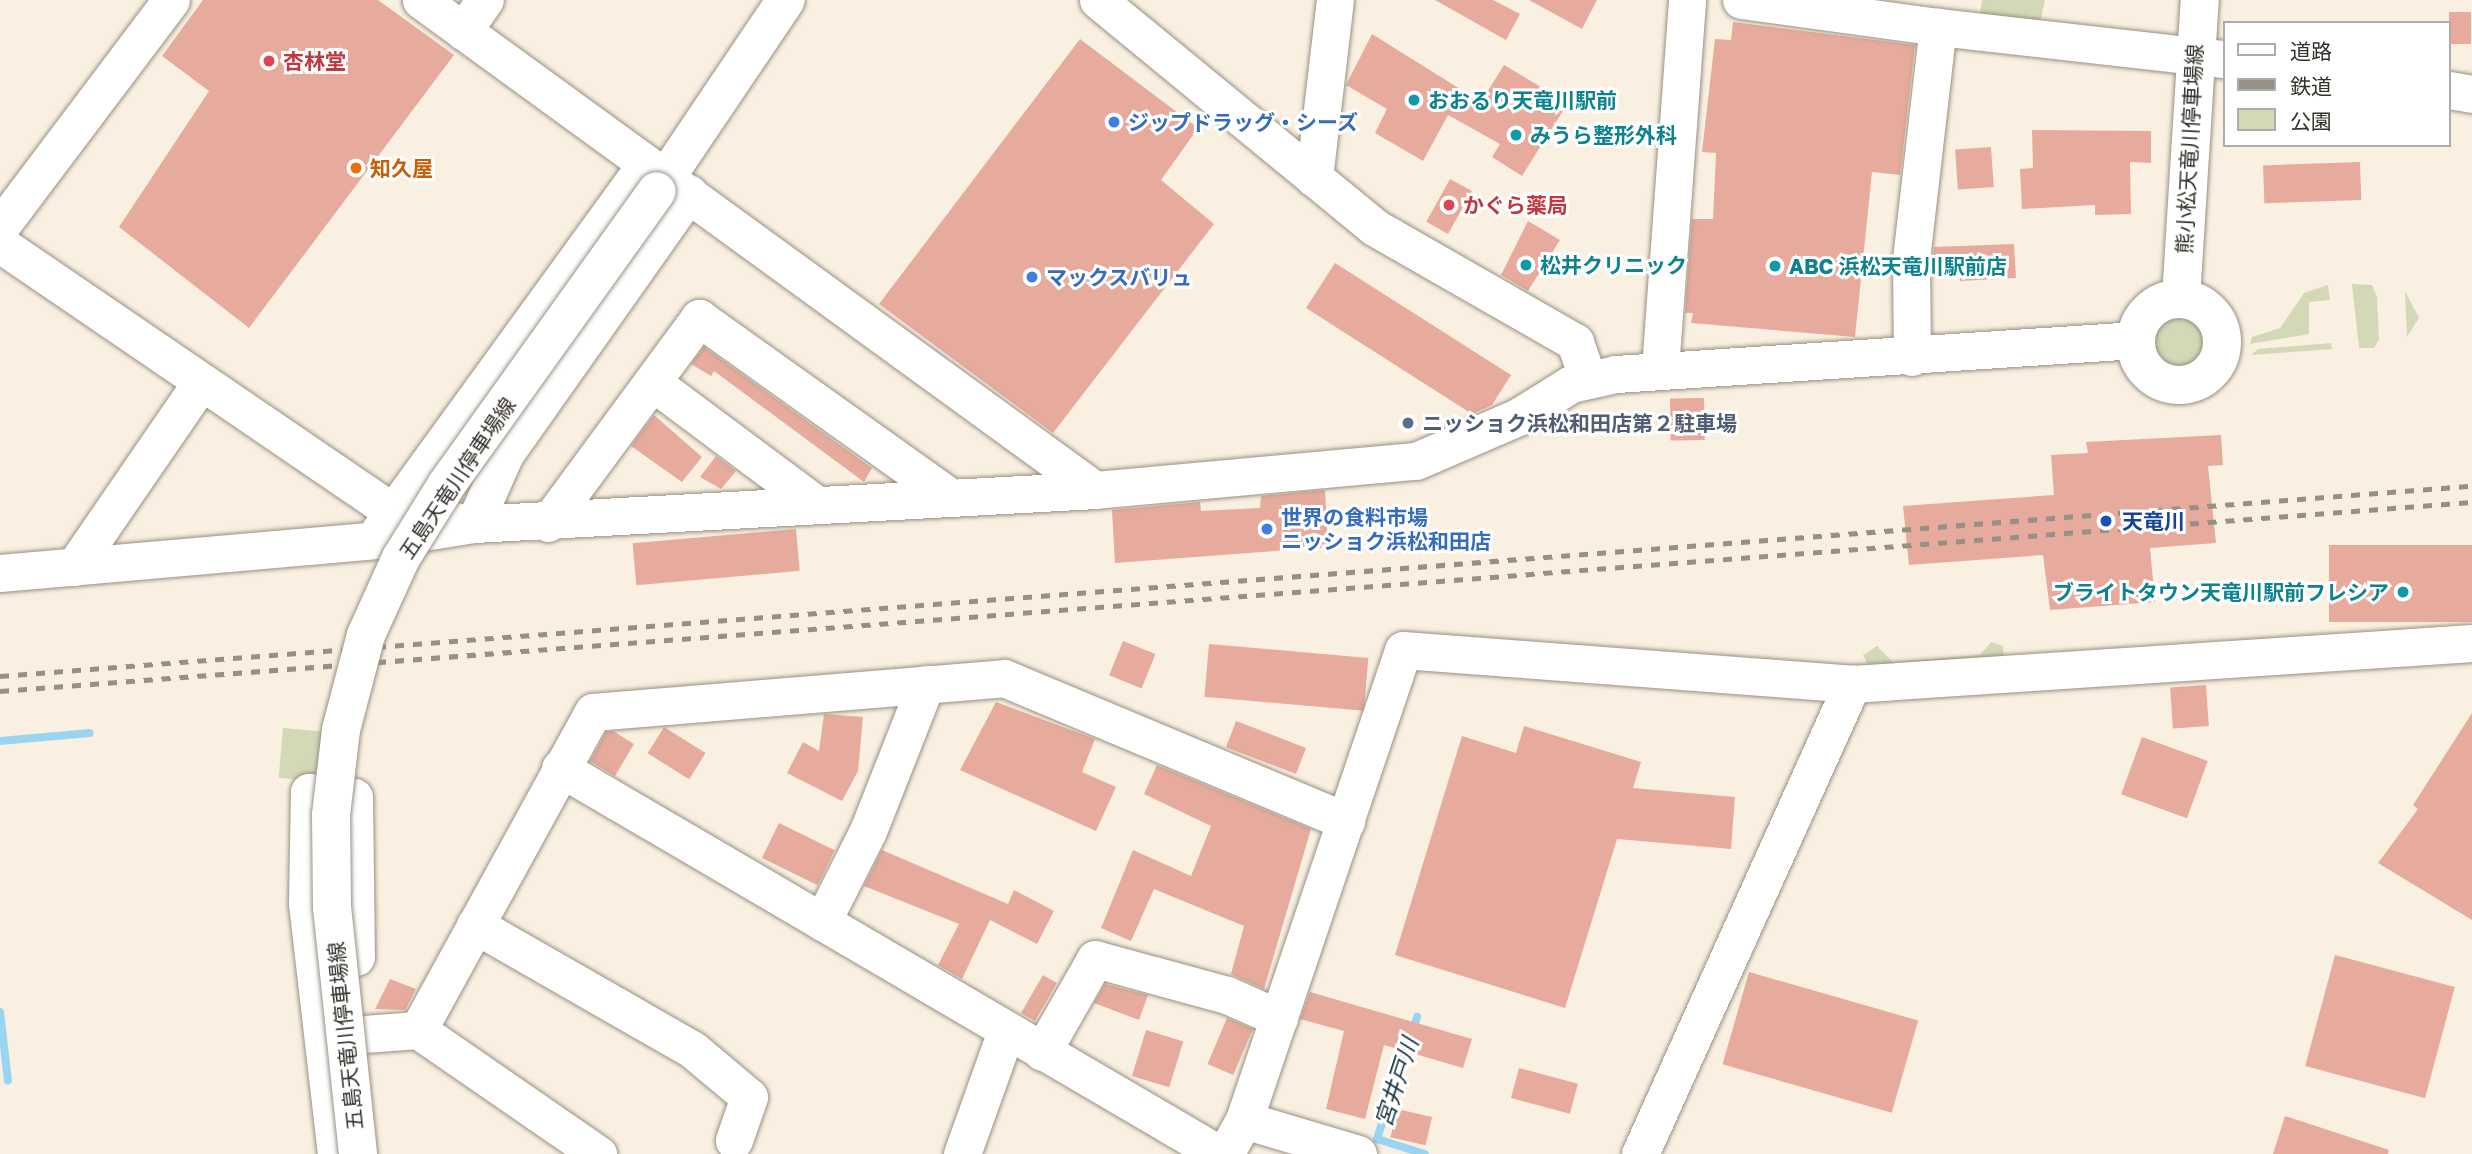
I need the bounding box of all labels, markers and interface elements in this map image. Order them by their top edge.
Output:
legend [2224,21,2451,147]
text: 道路 [2290,38,2332,64]
street label: 熊小松天竜川停車場線 [2171,43,2207,255]
place label: 杏林堂 [283,48,346,74]
marker: 杏林堂 [261,53,277,69]
text: 鉄道 [2290,73,2332,99]
place label: おおるり天竜川駅前 [1428,87,1617,113]
marker: おおるり天竜川駅前 [1406,92,1422,108]
text: 公園 [2290,108,2332,134]
place label: ジップドラッグ・シーズ [1128,109,1359,135]
marker: ジップドラッグ・シーズ [1106,114,1122,130]
place label: みうら整形外科 [1530,122,1677,148]
marker: みうら整形外科 [1508,127,1524,143]
place label: 知久屋 [370,155,433,181]
marker: 知久屋 [348,160,364,176]
place label: かぐら薬局 [1463,192,1568,218]
marker: かぐら薬局 [1441,197,1457,213]
place label: 松井クリニック [1540,252,1687,278]
place label: ABC 浜松天竜川駅前店 [1789,253,2007,279]
marker: 松井クリニック [1518,257,1534,273]
marker: ABC 浜松天竜川駅前店 [1767,258,1783,274]
place label: マックスバリュ [1046,264,1193,290]
marker: マックスバリュ [1024,269,1040,285]
street label: 五島天竜川停車場線 [394,393,520,563]
place label: ニッショク浜松和田店第２駐車場 [1422,410,1737,436]
marker: ニッショク浜松和田店第２駐車場 [1400,415,1416,431]
place label: 世界の食料市場 ニッショク浜松和田店 [1281,504,1491,554]
place label: 天竜川 [2122,508,2185,534]
marker: 天竜川 [2096,511,2116,531]
marker: 世界の食料市場 ニッショク浜松和田店 [1259,521,1275,537]
place label: ブライトタウン天竜川駅前フレシア [2053,579,2389,605]
marker: ブライトタウン天竜川駅前フレシア [2395,584,2411,600]
street label: 五島天竜川停車場線 [323,941,367,1131]
water label: 宮井戸川 [1369,1034,1423,1130]

